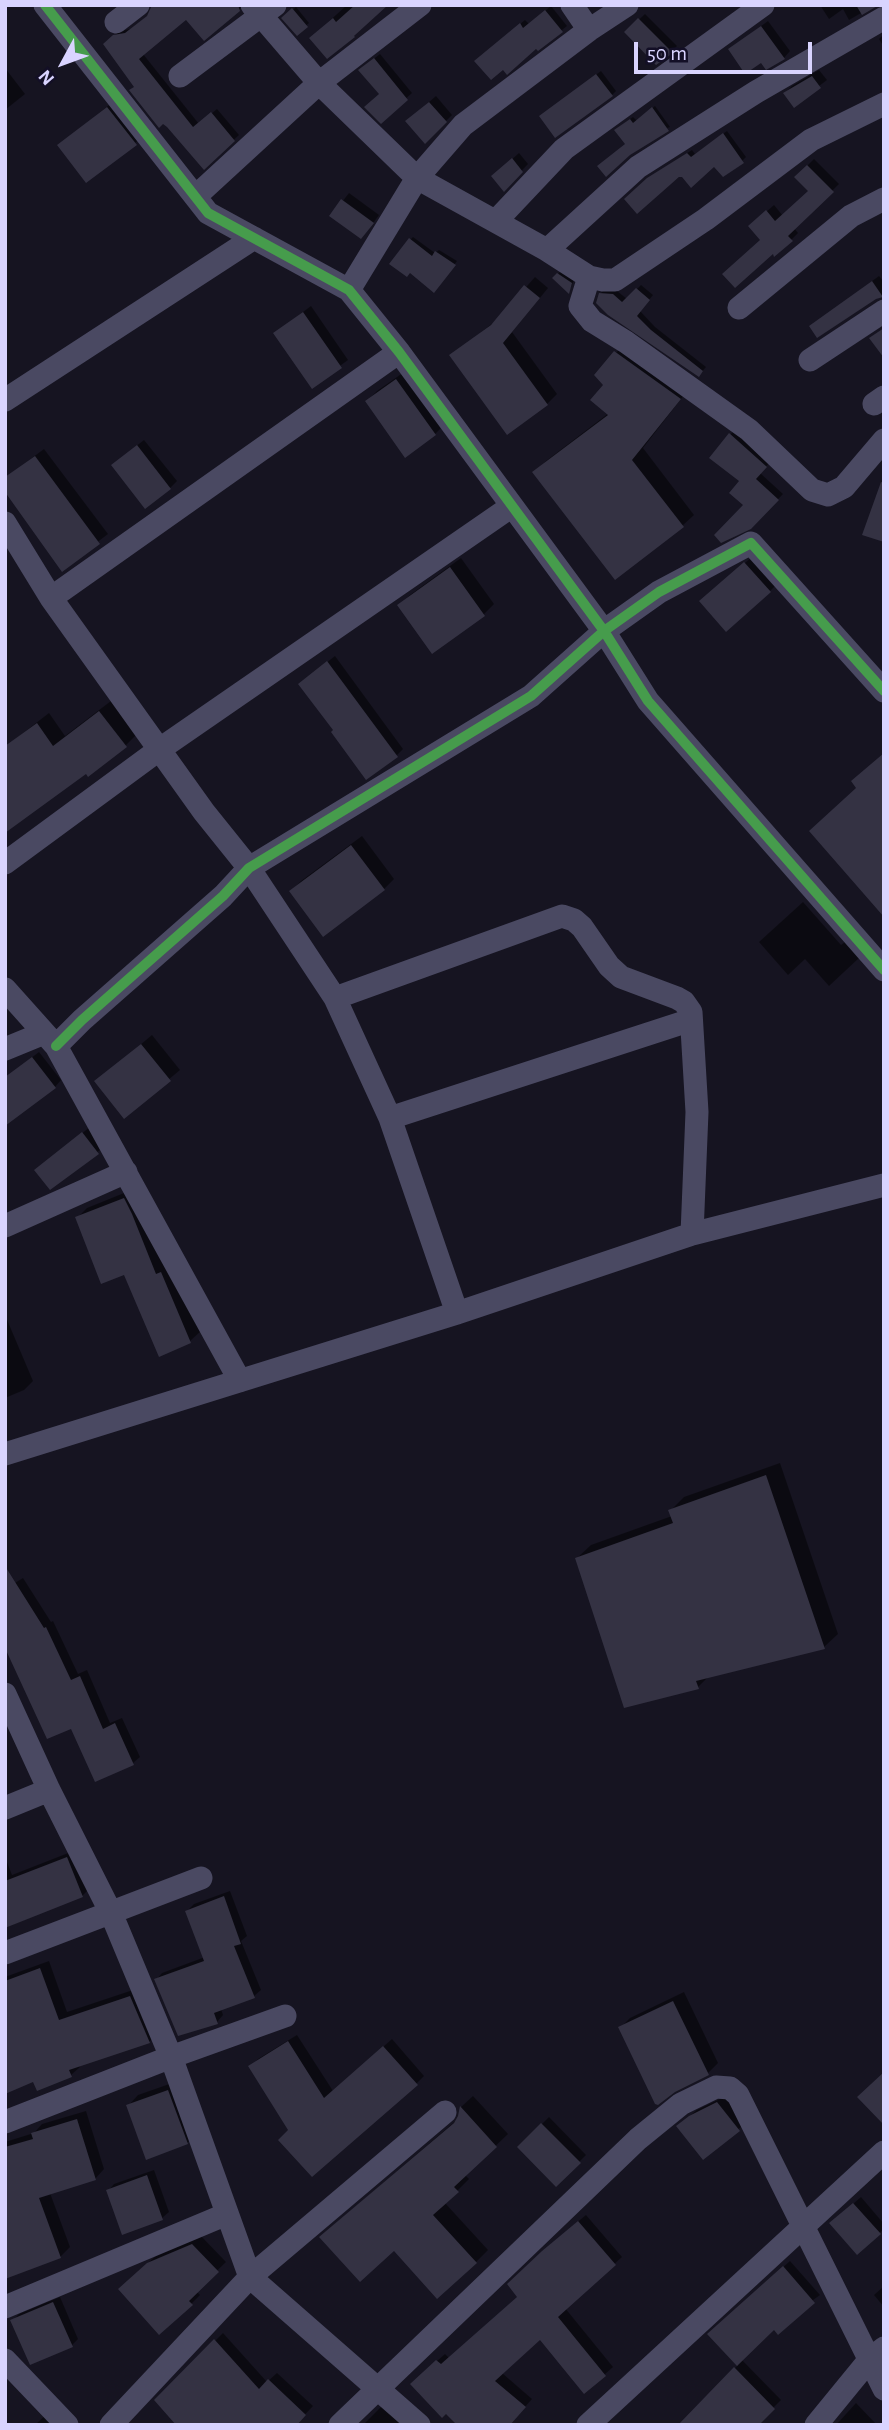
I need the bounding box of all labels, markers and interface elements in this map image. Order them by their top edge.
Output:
north arrow [28,28,98,98]
scale bar [637,28,816,72]
text: 50 m [647,43,687,64]
text: N [35,66,58,88]

